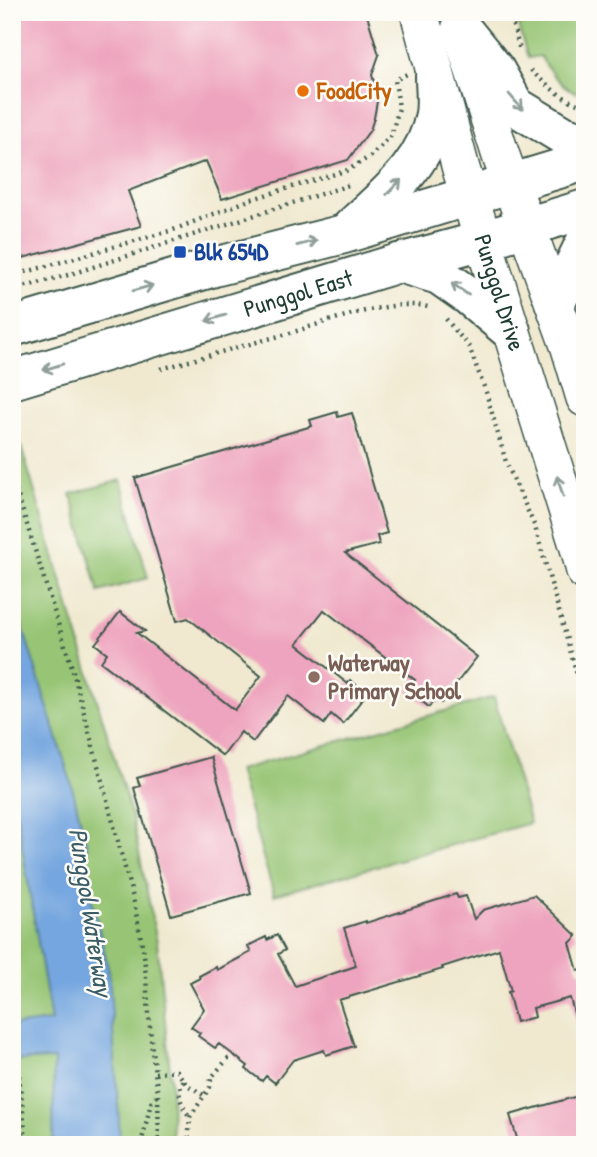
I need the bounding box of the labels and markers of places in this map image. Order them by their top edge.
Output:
place label: FoodCity [316,74,392,107]
marker: FoodCity [295,83,311,99]
place label: Blk 654D [194,235,269,267]
marker: Blk 654D [172,244,188,260]
place label: Waterway Primary School [328,646,462,707]
marker: Waterway Primary School [306,669,322,685]

